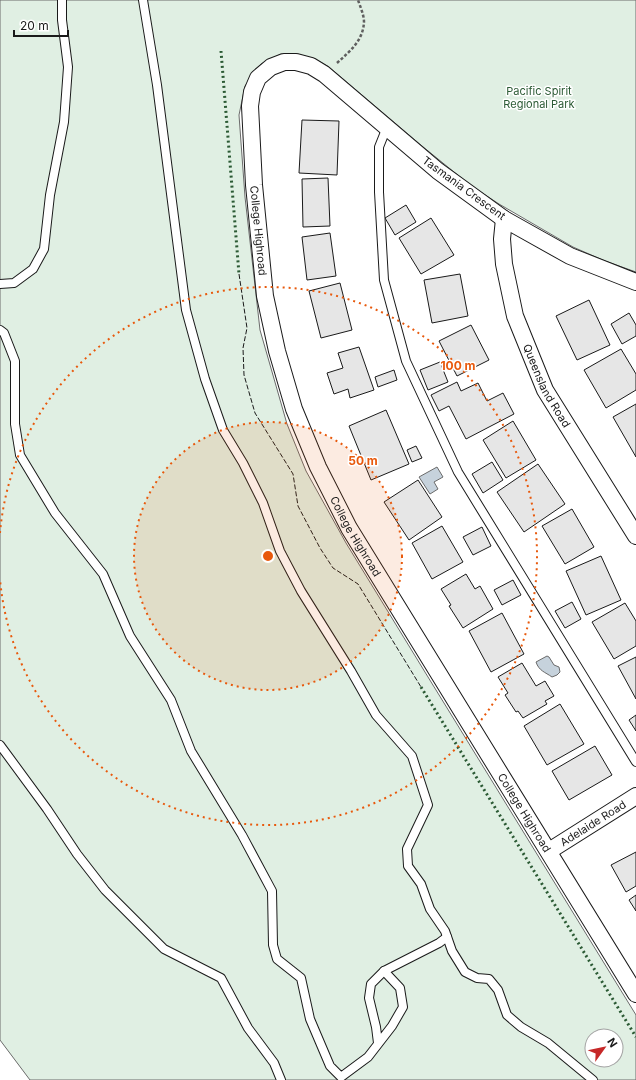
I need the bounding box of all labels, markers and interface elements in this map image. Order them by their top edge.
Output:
scale bar [14,12,68,38]
text: 20 m [20,18,49,33]
park label: Pacific Spirit Regional Park [503,84,575,111]
street label: Tasmania Crescent [420,153,509,223]
street label: College Highroad [247,185,270,276]
street label: Queensland Road [520,342,574,430]
text: 100 m [440,358,476,373]
text: 50 m [348,453,378,468]
street label: College Highroad [327,494,384,579]
centre of rings [261,549,275,563]
street label: College Highroad [495,771,554,855]
street label: Adelaide Road [557,797,628,849]
north arrow [584,1028,624,1068]
text: N [604,1035,621,1050]

